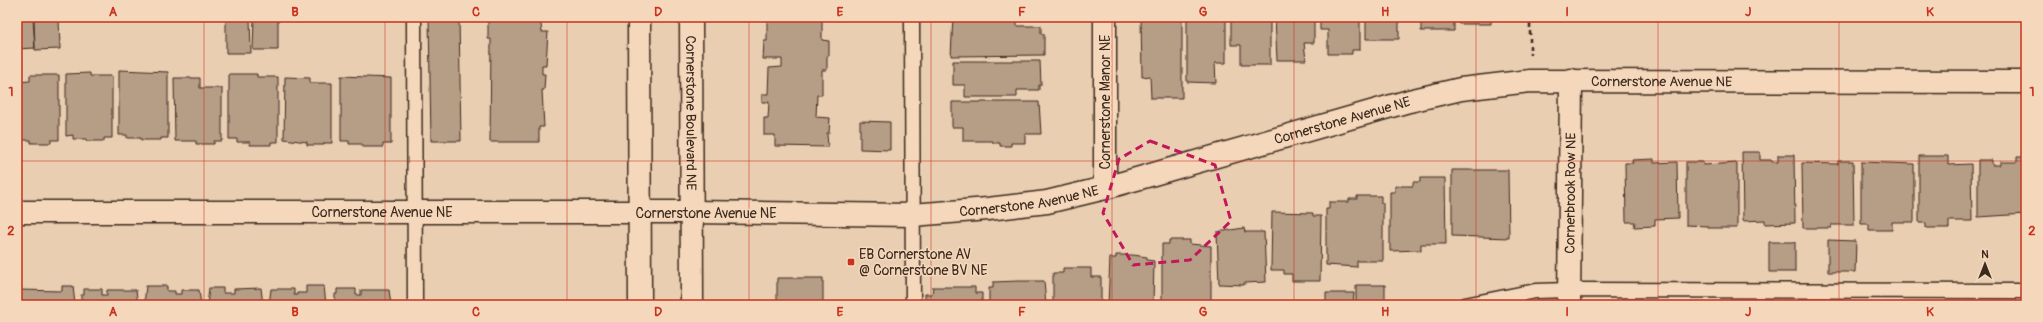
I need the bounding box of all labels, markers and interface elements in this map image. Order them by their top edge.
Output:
text: A [109,4,118,20]
text: B [291,4,299,20]
text: C [472,4,480,20]
text: D [654,4,662,20]
text: E [837,4,844,20]
text: F [1018,4,1026,20]
text: G [1199,4,1208,20]
text: H [1381,4,1389,20]
text: I [1565,4,1569,20]
text: J [1745,4,1751,20]
text: K [1926,4,1934,20]
street label: Cornerstone Boulevard NE [683,35,700,191]
street label: Cornerstone Manor NE [1097,35,1114,169]
street label: Cornerstone Avenue NE [1591,73,1732,90]
text: 1 [8,84,14,100]
text: 1 [2029,84,2035,100]
street label: Cornerstone Avenue NE [1272,93,1412,148]
street label: Cornerbrook Row NE [1561,132,1579,254]
street label: Cornerstone Avenue NE [959,181,1100,220]
street label: Cornerstone Avenue NE [311,204,453,221]
street label: Cornerstone Avenue NE [636,205,776,222]
text: 2 [7,223,15,239]
text: 2 [2028,223,2036,239]
north arrow [1965,244,2005,284]
place label: EB Cornerstone AV @ Cornerstone BV NE [859,246,987,279]
text: N [1981,248,1989,261]
marker: EB Cornerstone AV @ Cornerstone BV NE [846,257,856,267]
text: A [109,304,118,320]
text: B [291,304,299,320]
text: C [472,304,480,320]
text: D [654,304,662,320]
text: E [837,304,844,320]
text: F [1018,304,1026,320]
text: G [1199,304,1208,320]
text: H [1381,304,1389,320]
text: I [1565,304,1569,320]
text: J [1745,304,1751,320]
text: K [1926,304,1934,320]

